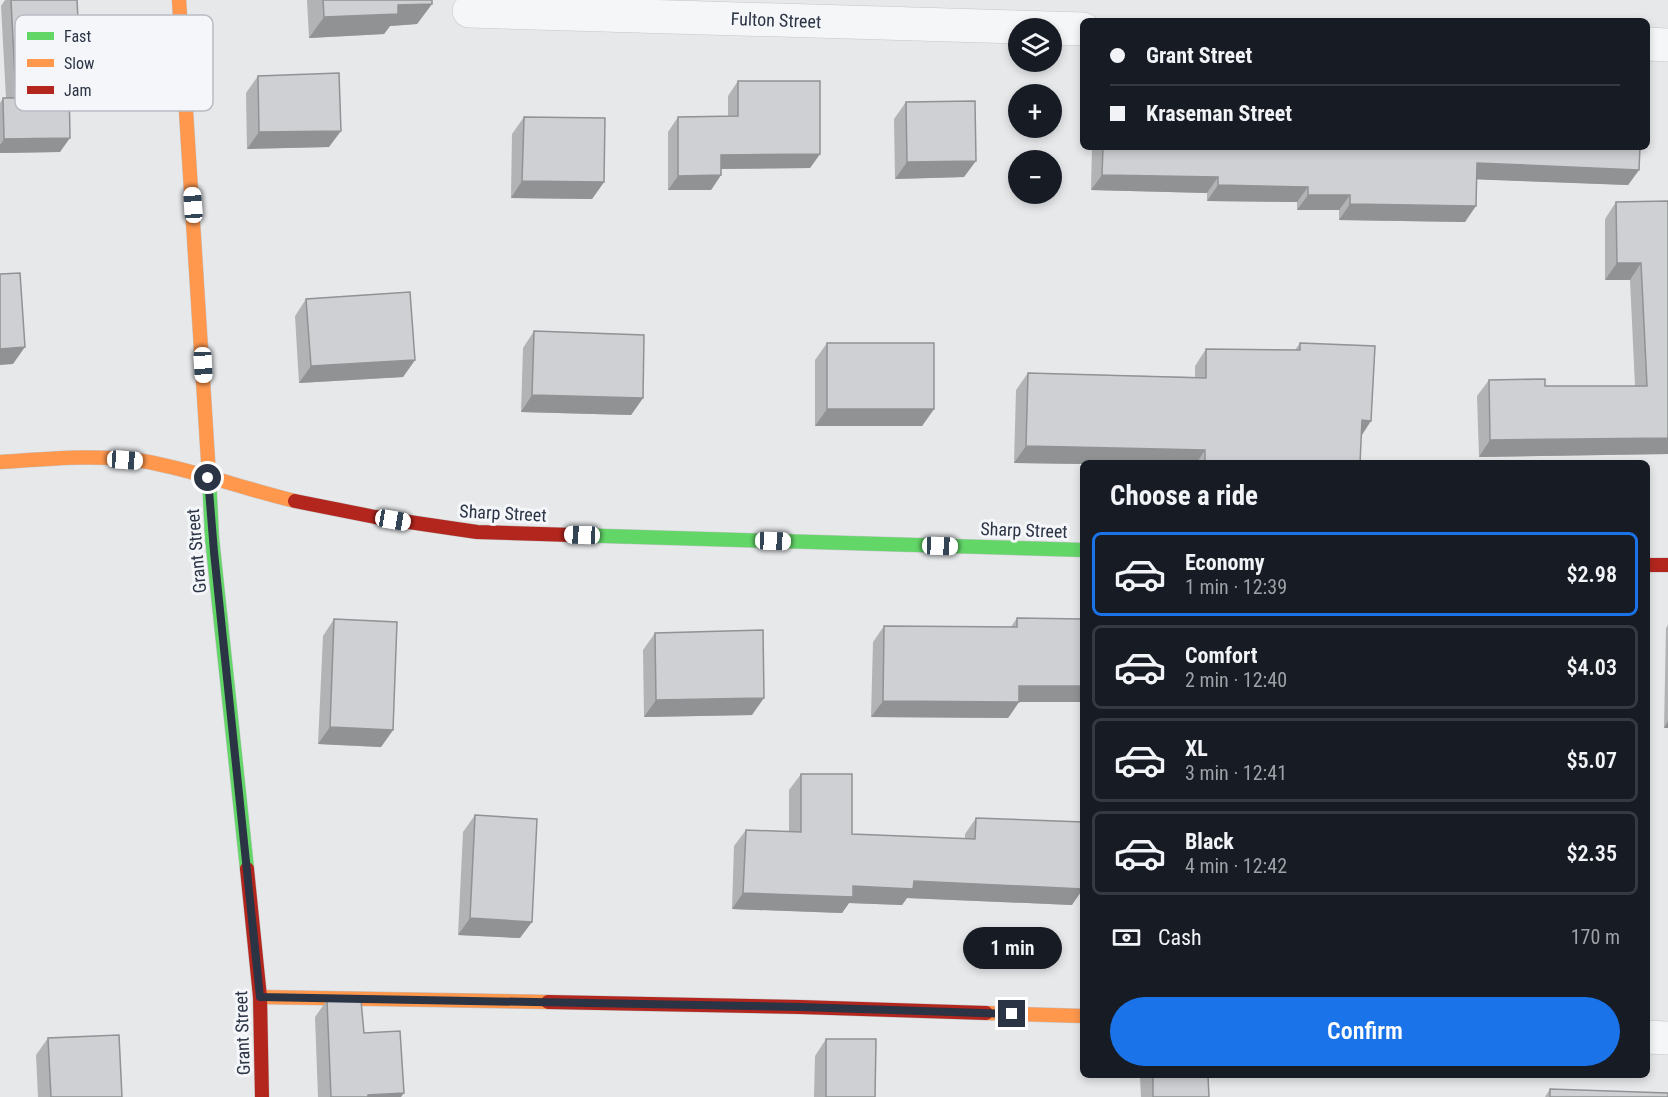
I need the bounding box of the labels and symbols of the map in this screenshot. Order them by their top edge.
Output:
street label: Fulton Street [730,8,822,32]
legend [15,15,213,111]
text: Fast [64,27,91,46]
text: Slow [64,54,94,73]
text: Jam [64,81,91,100]
car [183,186,203,224]
car [193,347,213,383]
car [106,450,144,470]
route start [194,464,221,491]
street label: Sharp Street [459,500,547,526]
street label: Grant Street [182,508,210,594]
car [374,508,412,532]
street label: Sharp Street [980,518,1068,542]
car [564,525,600,545]
car [755,531,791,551]
car [922,536,958,556]
callout: 1 min [962,927,1062,969]
street label: Grant Street [230,990,254,1076]
route end [998,1000,1025,1027]

